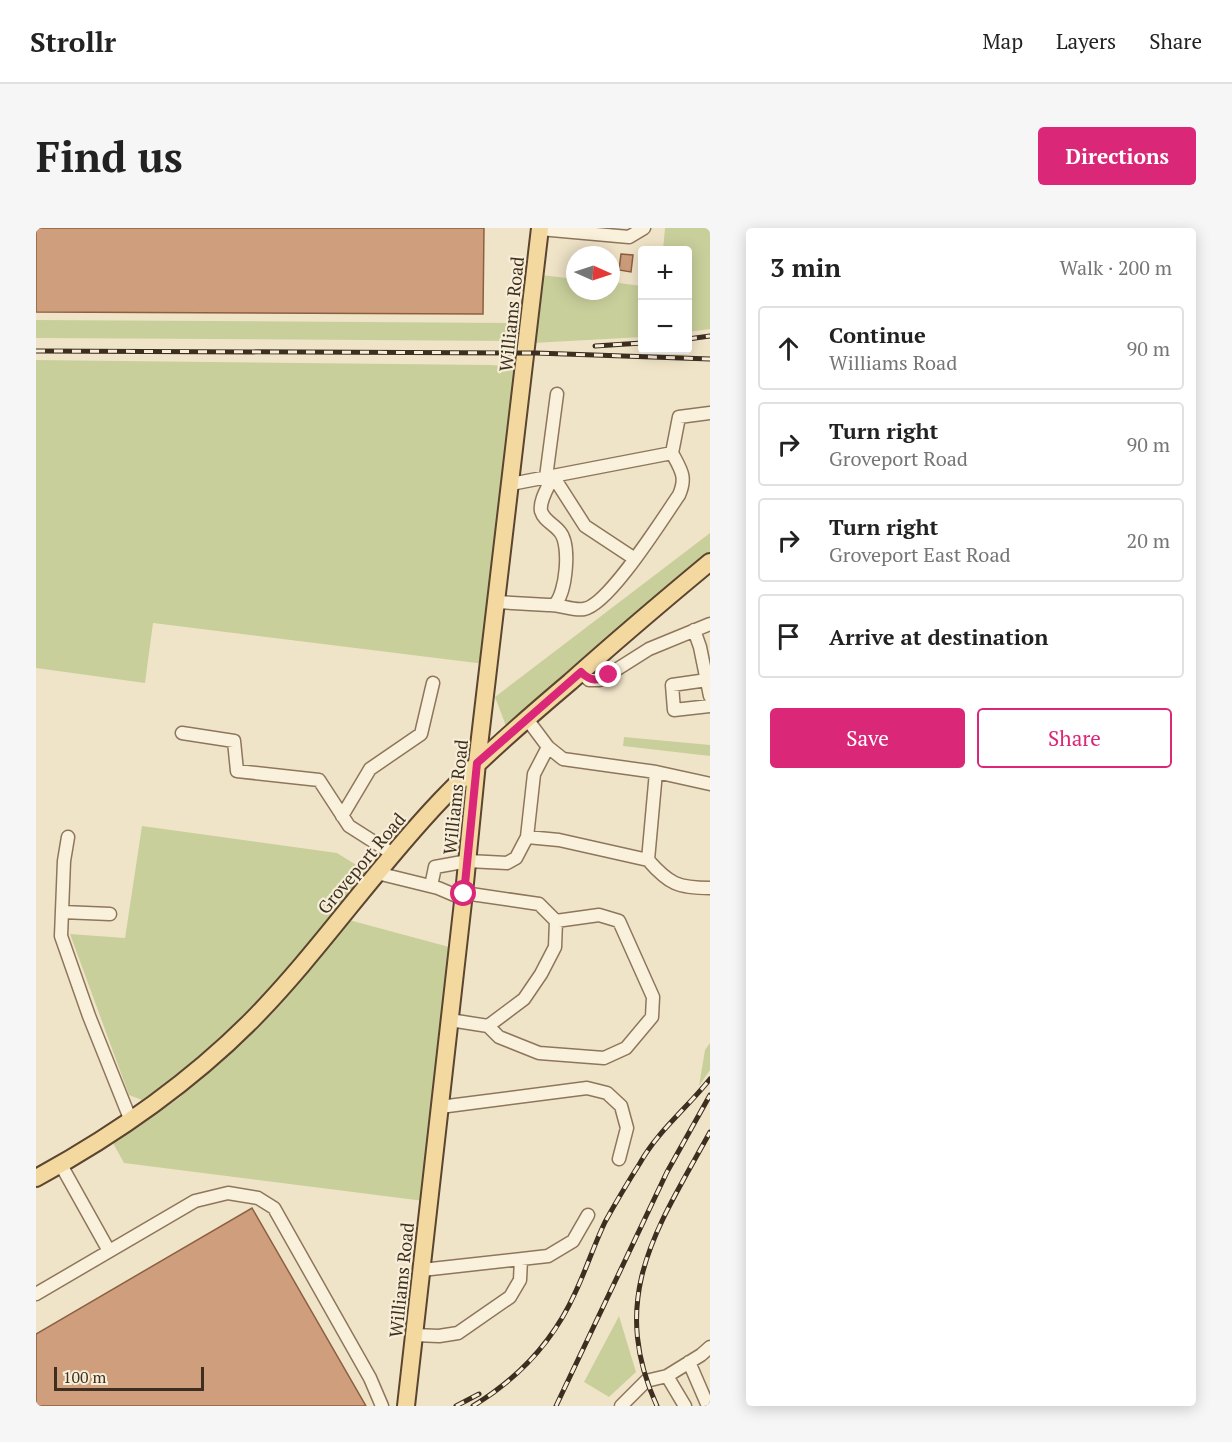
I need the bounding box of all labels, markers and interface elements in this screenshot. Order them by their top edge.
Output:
text: Strollr [30,23,116,60]
text: Map [982,27,1023,55]
text: Layers [1056,27,1116,55]
text: Share [1149,27,1202,55]
button: Directions [1038,127,1196,185]
text: Find us [36,128,183,184]
north arrow [566,246,620,300]
map controls [638,246,692,354]
button: + [638,246,692,300]
text: 3 min [770,250,841,284]
text: Walk · 200 m [1060,254,1172,281]
street label: Williams Road [493,255,529,373]
button: − [638,300,692,354]
text: Continue [829,320,926,349]
icon: ahead [772,332,805,365]
text: 90 m [1127,335,1170,362]
text: Williams Road [829,349,957,376]
text: Turn right [829,416,938,445]
icon: right [772,428,805,461]
text: 90 m [1127,431,1170,458]
text: Groveport Road [829,445,968,472]
text: Turn right [829,512,938,541]
icon: right [772,524,805,557]
text: 20 m [1127,527,1170,554]
text: Groveport East Road [829,541,1011,568]
icon: arrive [772,620,805,653]
text: Arrive at destination [829,622,1048,651]
route end [595,661,621,687]
button: Save [770,708,965,768]
button: Share [977,708,1172,768]
street label: Williams Road [437,738,473,856]
street label: Groveport Road [312,807,410,919]
route start [450,880,476,906]
street label: Williams Road [383,1221,419,1339]
scale bar [54,1364,204,1392]
text: 100 m [63,1366,106,1388]

